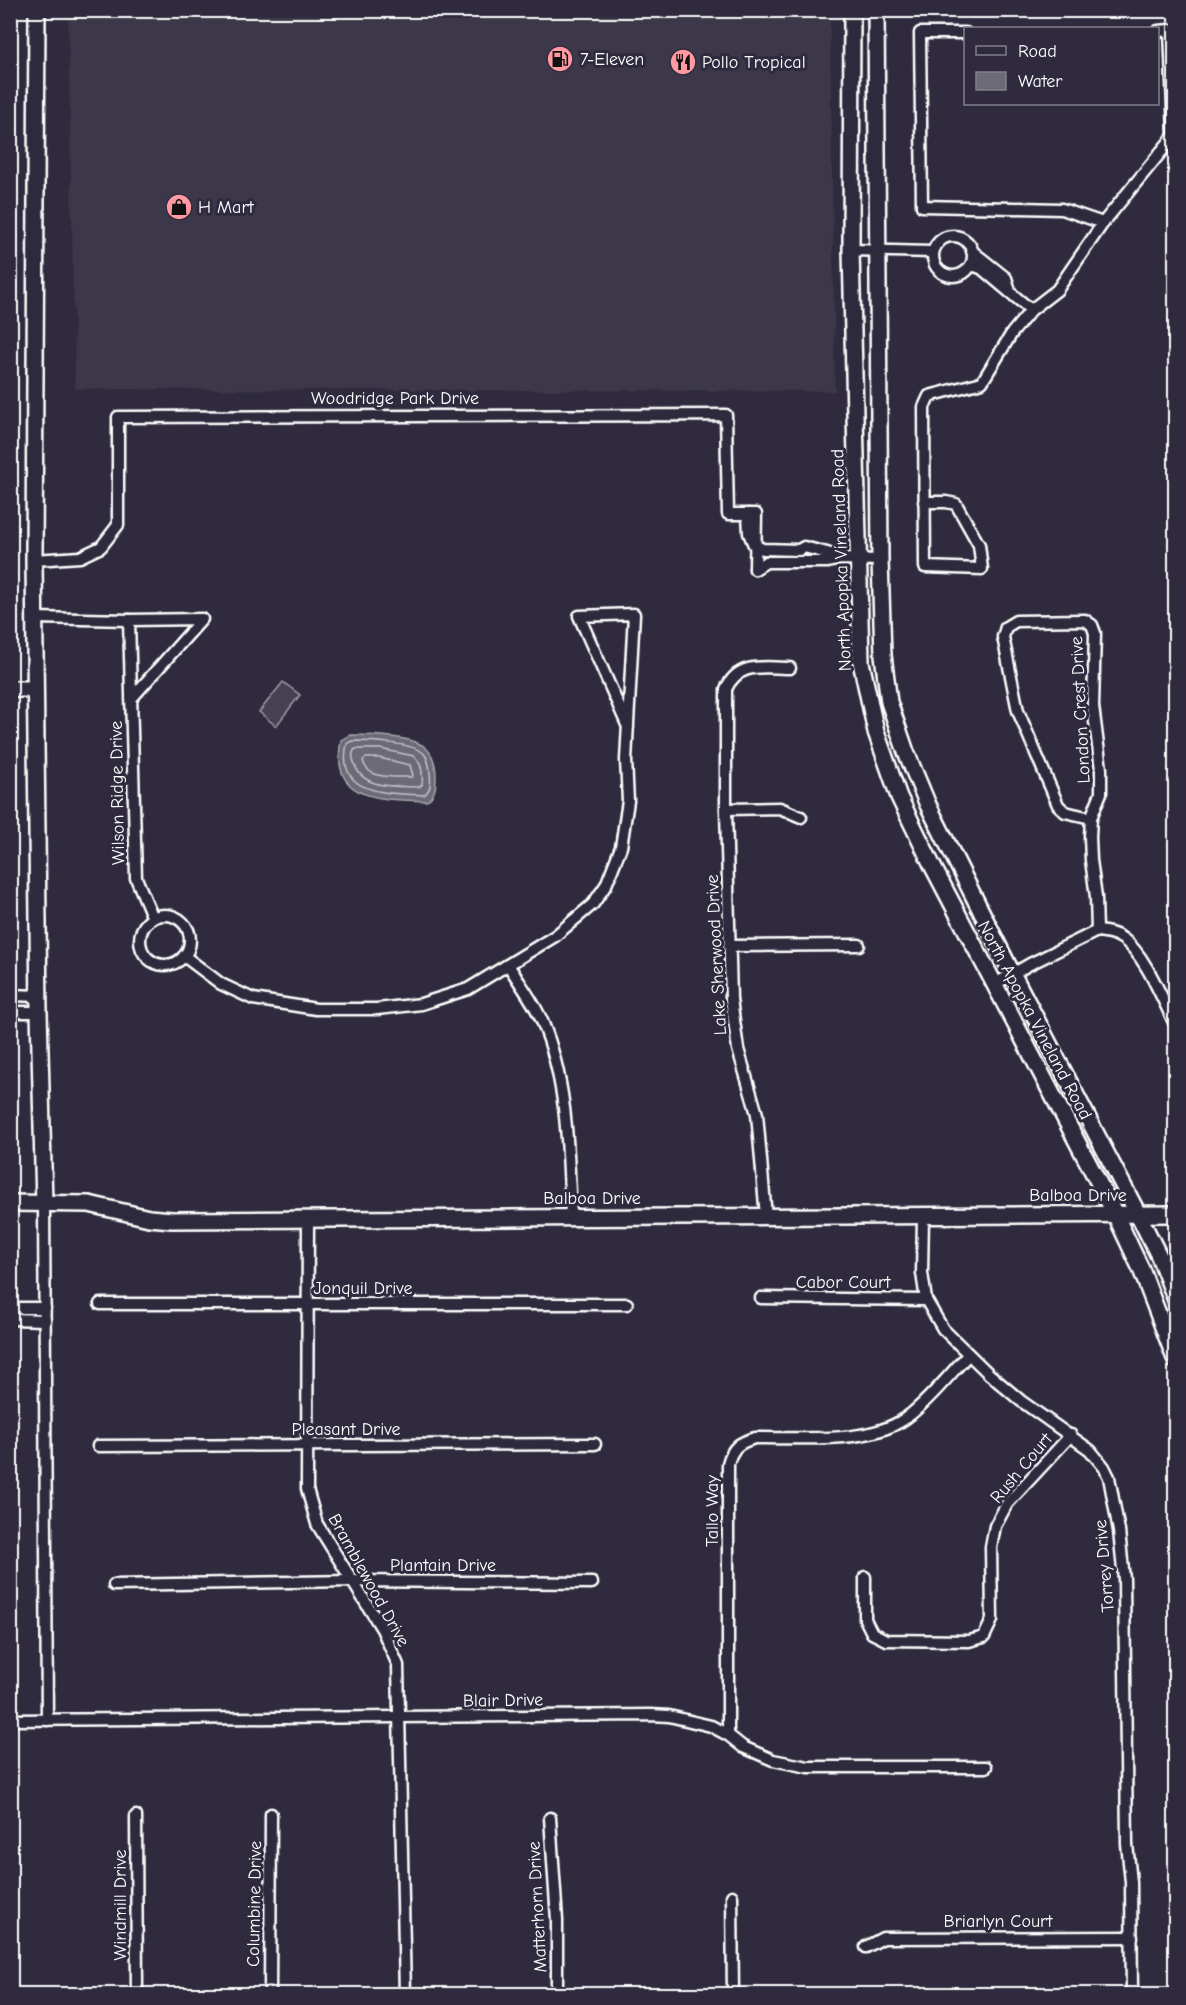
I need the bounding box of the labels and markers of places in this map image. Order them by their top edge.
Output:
fuel station icon: 7-Eleven [545,44,575,74]
restaurant icon: Pollo Tropical [668,47,698,77]
place label: 7-Eleven [580,49,644,70]
place label: Pollo Tropical [702,52,806,73]
shop icon: H Mart [164,192,194,222]
place label: H Mart [198,197,255,218]

